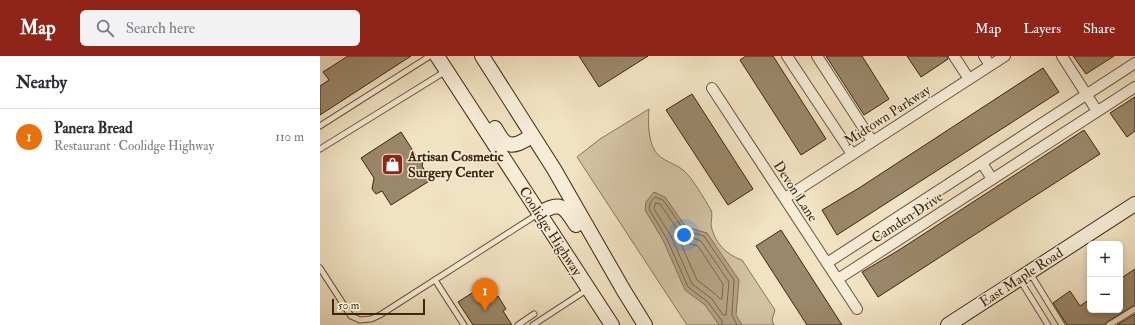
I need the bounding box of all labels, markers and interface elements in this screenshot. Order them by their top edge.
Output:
search box [80,10,360,46]
text: Map [20,16,56,40]
icon: search [94,17,116,39]
text: Search here [126,19,195,38]
text: Map [975,20,1001,37]
text: Layers [1023,20,1061,37]
text: Share [1083,20,1115,37]
text: Nearby [16,72,67,93]
street label: Midtown Parkway [841,81,935,151]
text: Panera Bread [54,119,133,138]
text: 1 [27,129,31,145]
text: 110 m [275,129,304,145]
text: Restaurant · Coolidge Highway [54,138,214,154]
place label: Artisan Cosmetic Surgery Center [407,148,504,182]
shop icon: Artisan Cosmetic Surgery Center [380,151,406,177]
street label: Devon Lane [770,158,822,225]
street label: Coolidge Highway [515,183,586,280]
street label: Camden Drive [868,188,946,247]
your location [674,225,694,245]
map controls [1087,241,1123,313]
button: + [1087,241,1123,277]
street label: East Maple Road [976,244,1067,312]
button: − [1087,277,1123,313]
pin: 1 [472,278,498,311]
scale bar [332,297,425,316]
text: 50 m [338,299,359,312]

